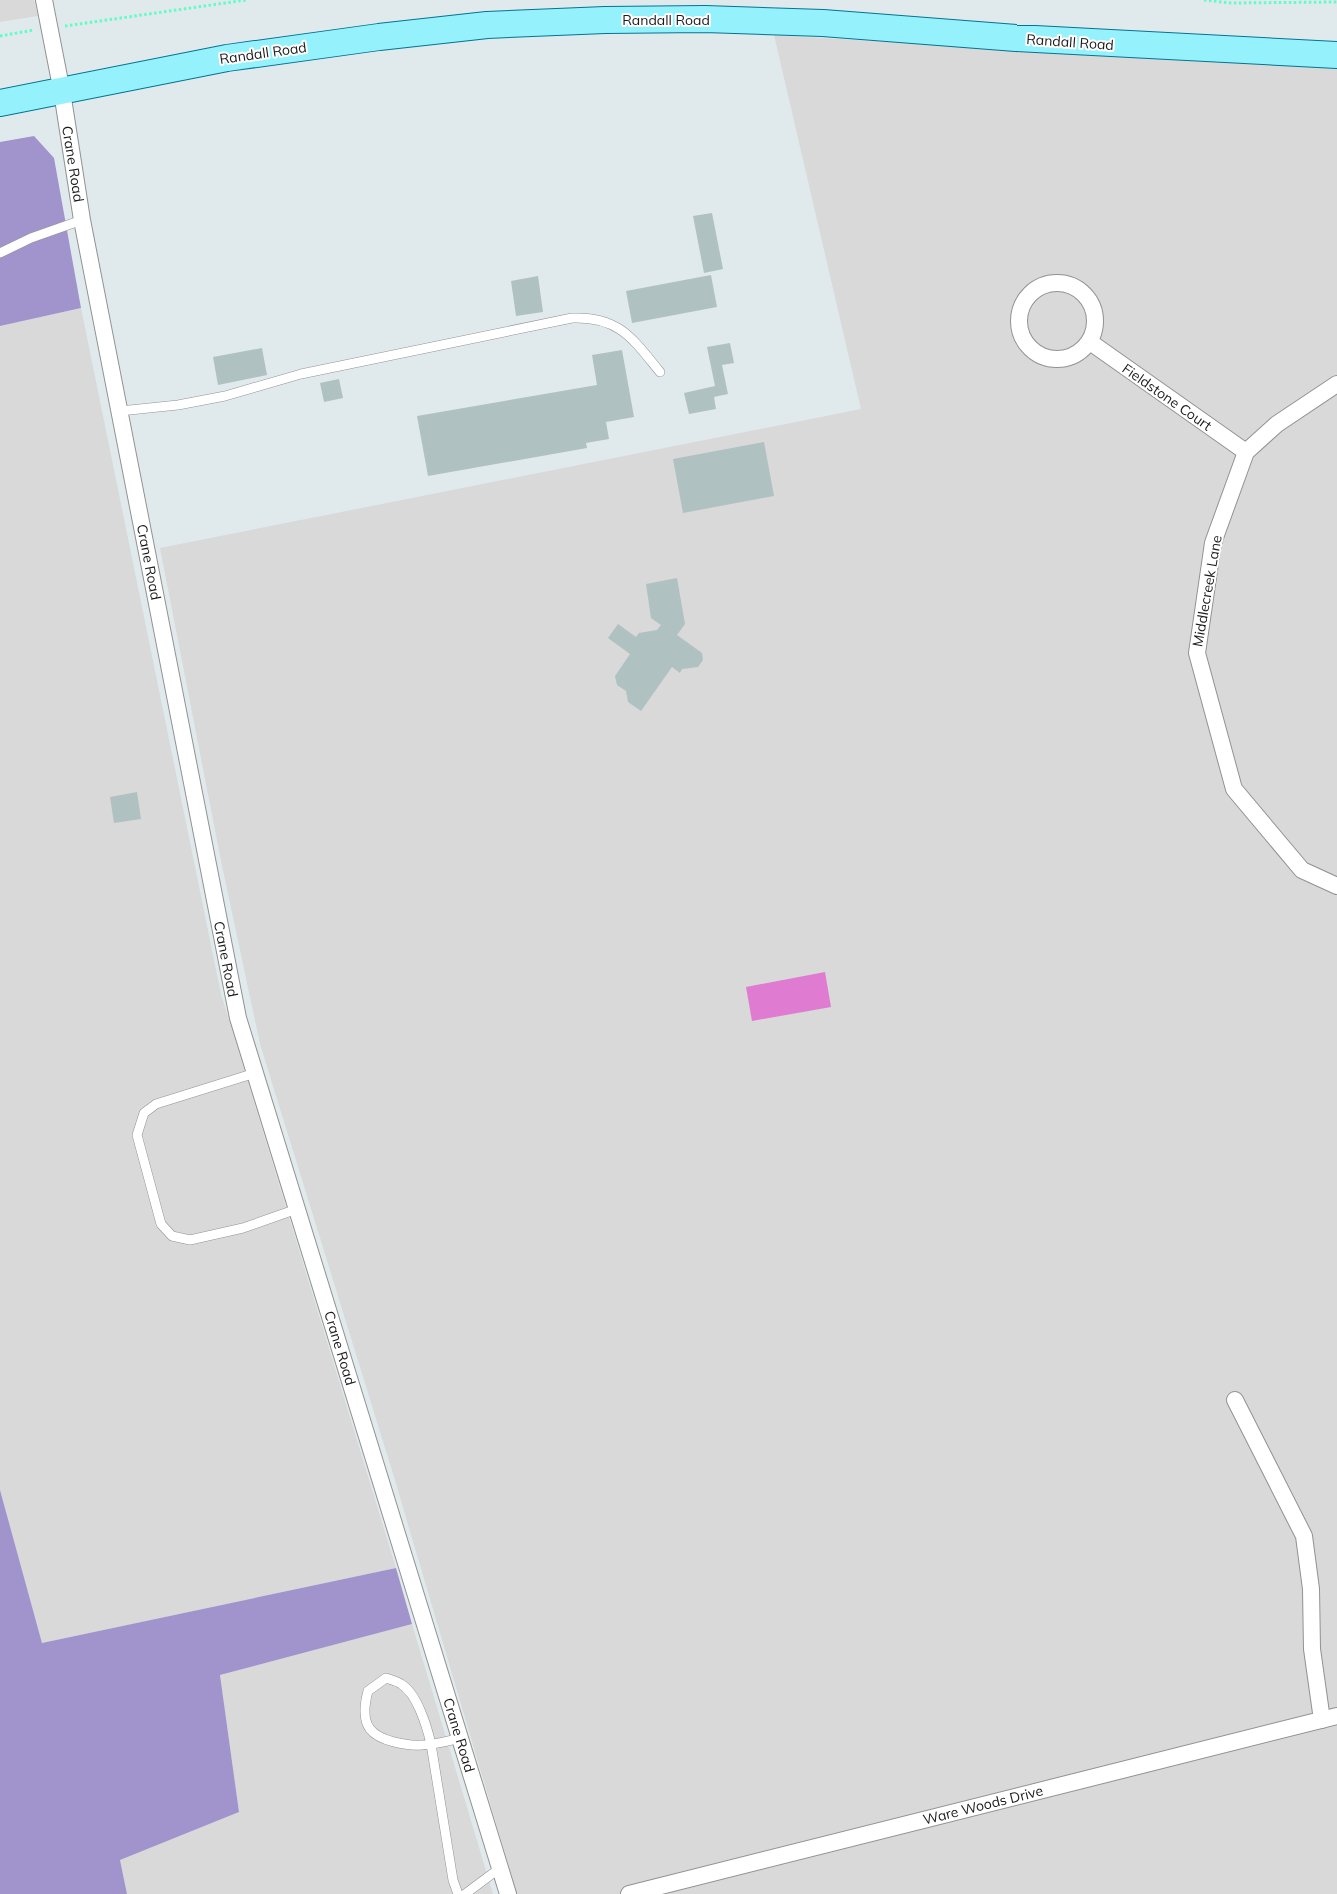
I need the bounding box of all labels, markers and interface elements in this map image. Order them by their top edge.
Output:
street label: Randall Road [622,11,710,29]
street label: Randall Road [1026,30,1114,54]
street label: Randall Road [218,38,308,68]
street label: Crane Road [58,125,88,203]
street label: Fieldstone Court [1119,359,1215,435]
street label: Crane Road [133,523,165,601]
street label: Middlecreek Lane [1188,534,1226,648]
street label: Crane Road [210,920,242,998]
street label: Crane Road [320,1309,360,1387]
street label: Crane Road [439,1696,479,1774]
street label: Ware Woods Drive [921,1781,1045,1829]

